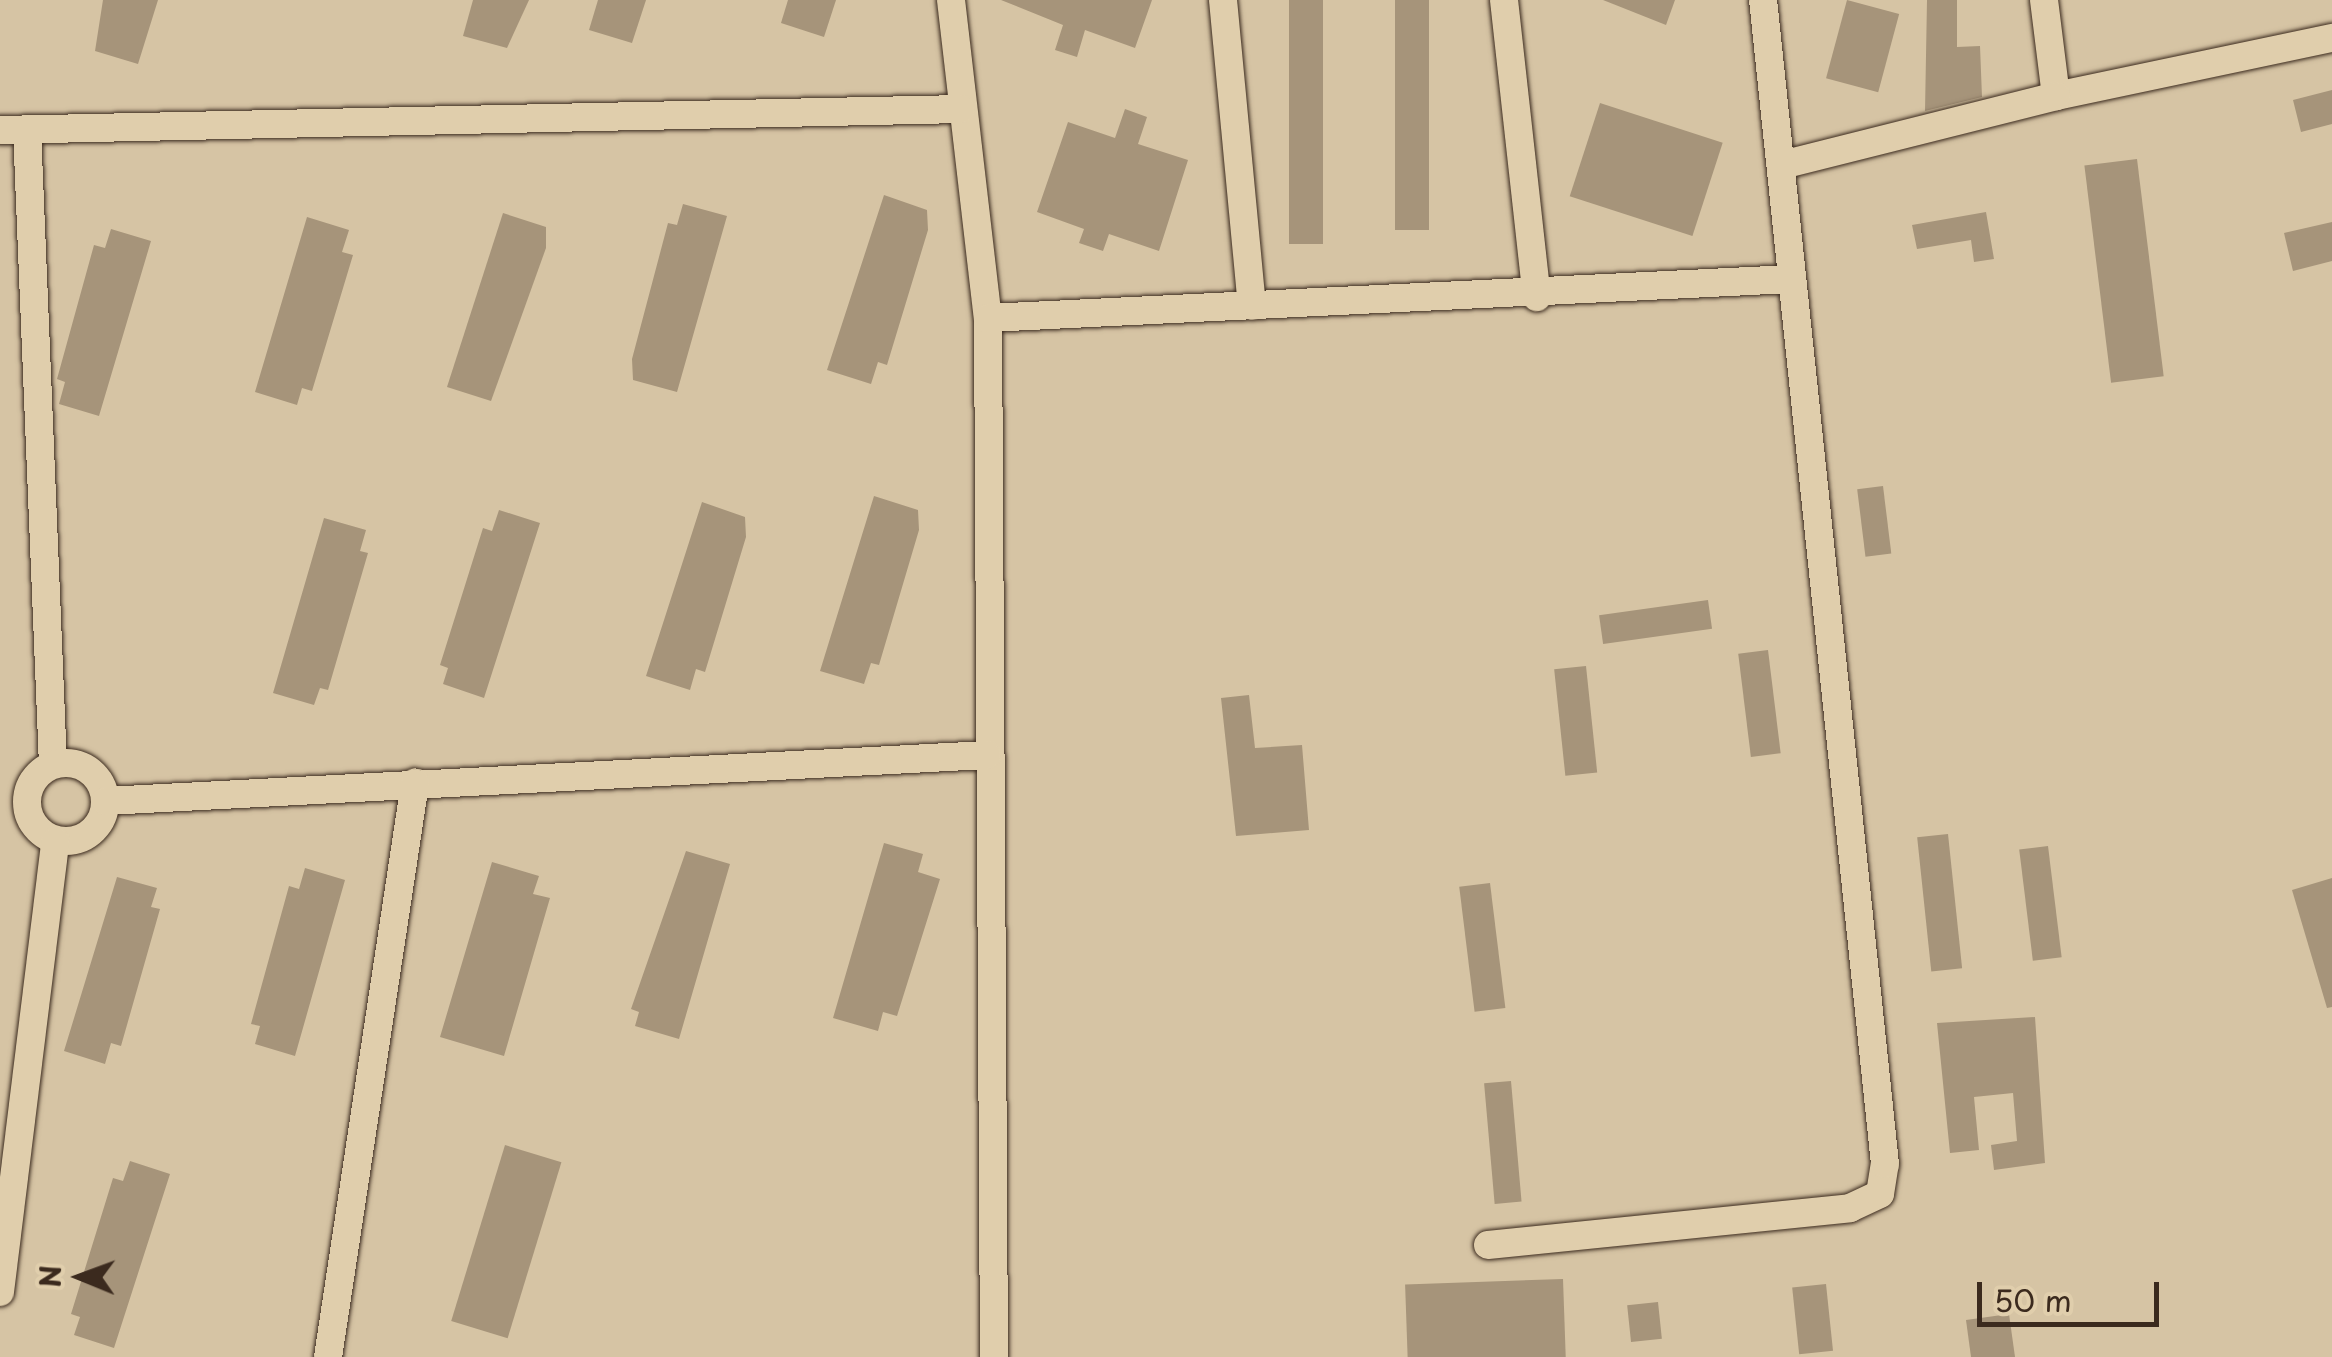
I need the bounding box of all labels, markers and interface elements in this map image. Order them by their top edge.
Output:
north arrow [30,1227,130,1327]
scale bar [1982,1262,2164,1324]
text: N [28,1265,71,1288]
text: 50 m [1994,1277,2072,1322]

